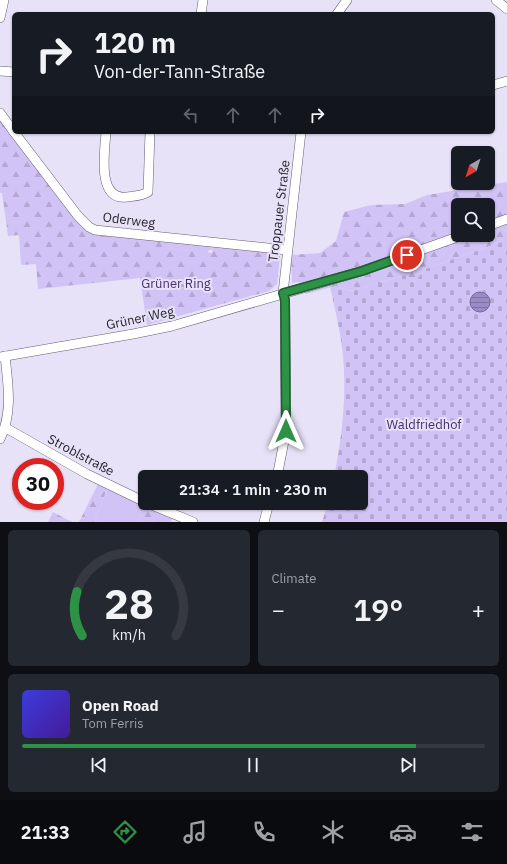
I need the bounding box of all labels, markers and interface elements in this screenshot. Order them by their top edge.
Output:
text: 120 m [94,24,176,61]
icon: right [28,28,80,80]
text: Von-der-Tann-Straße [94,60,265,83]
icon: left [180,104,202,126]
icon: ahead [222,104,244,126]
icon: ahead [264,104,286,126]
icon: right [306,104,328,126]
north arrow [451,146,495,190]
map controls [451,146,495,242]
street label: Troppauer Straße [264,159,294,263]
button: search [451,198,495,242]
street label: Oderweg [102,208,156,232]
pin [390,238,424,272]
icon: arrive [396,244,418,266]
park label: Grüner Ring [141,275,211,292]
street label: Grüner Weg [105,302,176,333]
position arrow [265,410,307,452]
park label: Waldfriedhof [386,416,462,433]
street label: Stroblstraße [45,430,117,480]
speed limit sign: 30 [12,458,64,510]
text: 21:34 · 1 min · 230 m [179,480,327,499]
text: Climate [272,570,316,587]
text: 28 [104,576,154,630]
text: 19° [353,590,403,629]
text: − [272,595,285,624]
text: + [472,595,485,624]
text: km/h [112,625,146,644]
text: Open Road [82,696,159,715]
text: Tom Ferris [82,715,144,732]
icon: previous [88,754,110,776]
icon: pause [242,754,264,776]
icon: next [397,754,419,776]
icon: directions [111,818,139,846]
icon: music [181,818,209,846]
icon: phone [250,818,278,846]
icon: climate [319,818,347,846]
icon: car [389,818,417,846]
icon: filters [458,818,486,846]
text: 21:33 [21,821,70,844]

